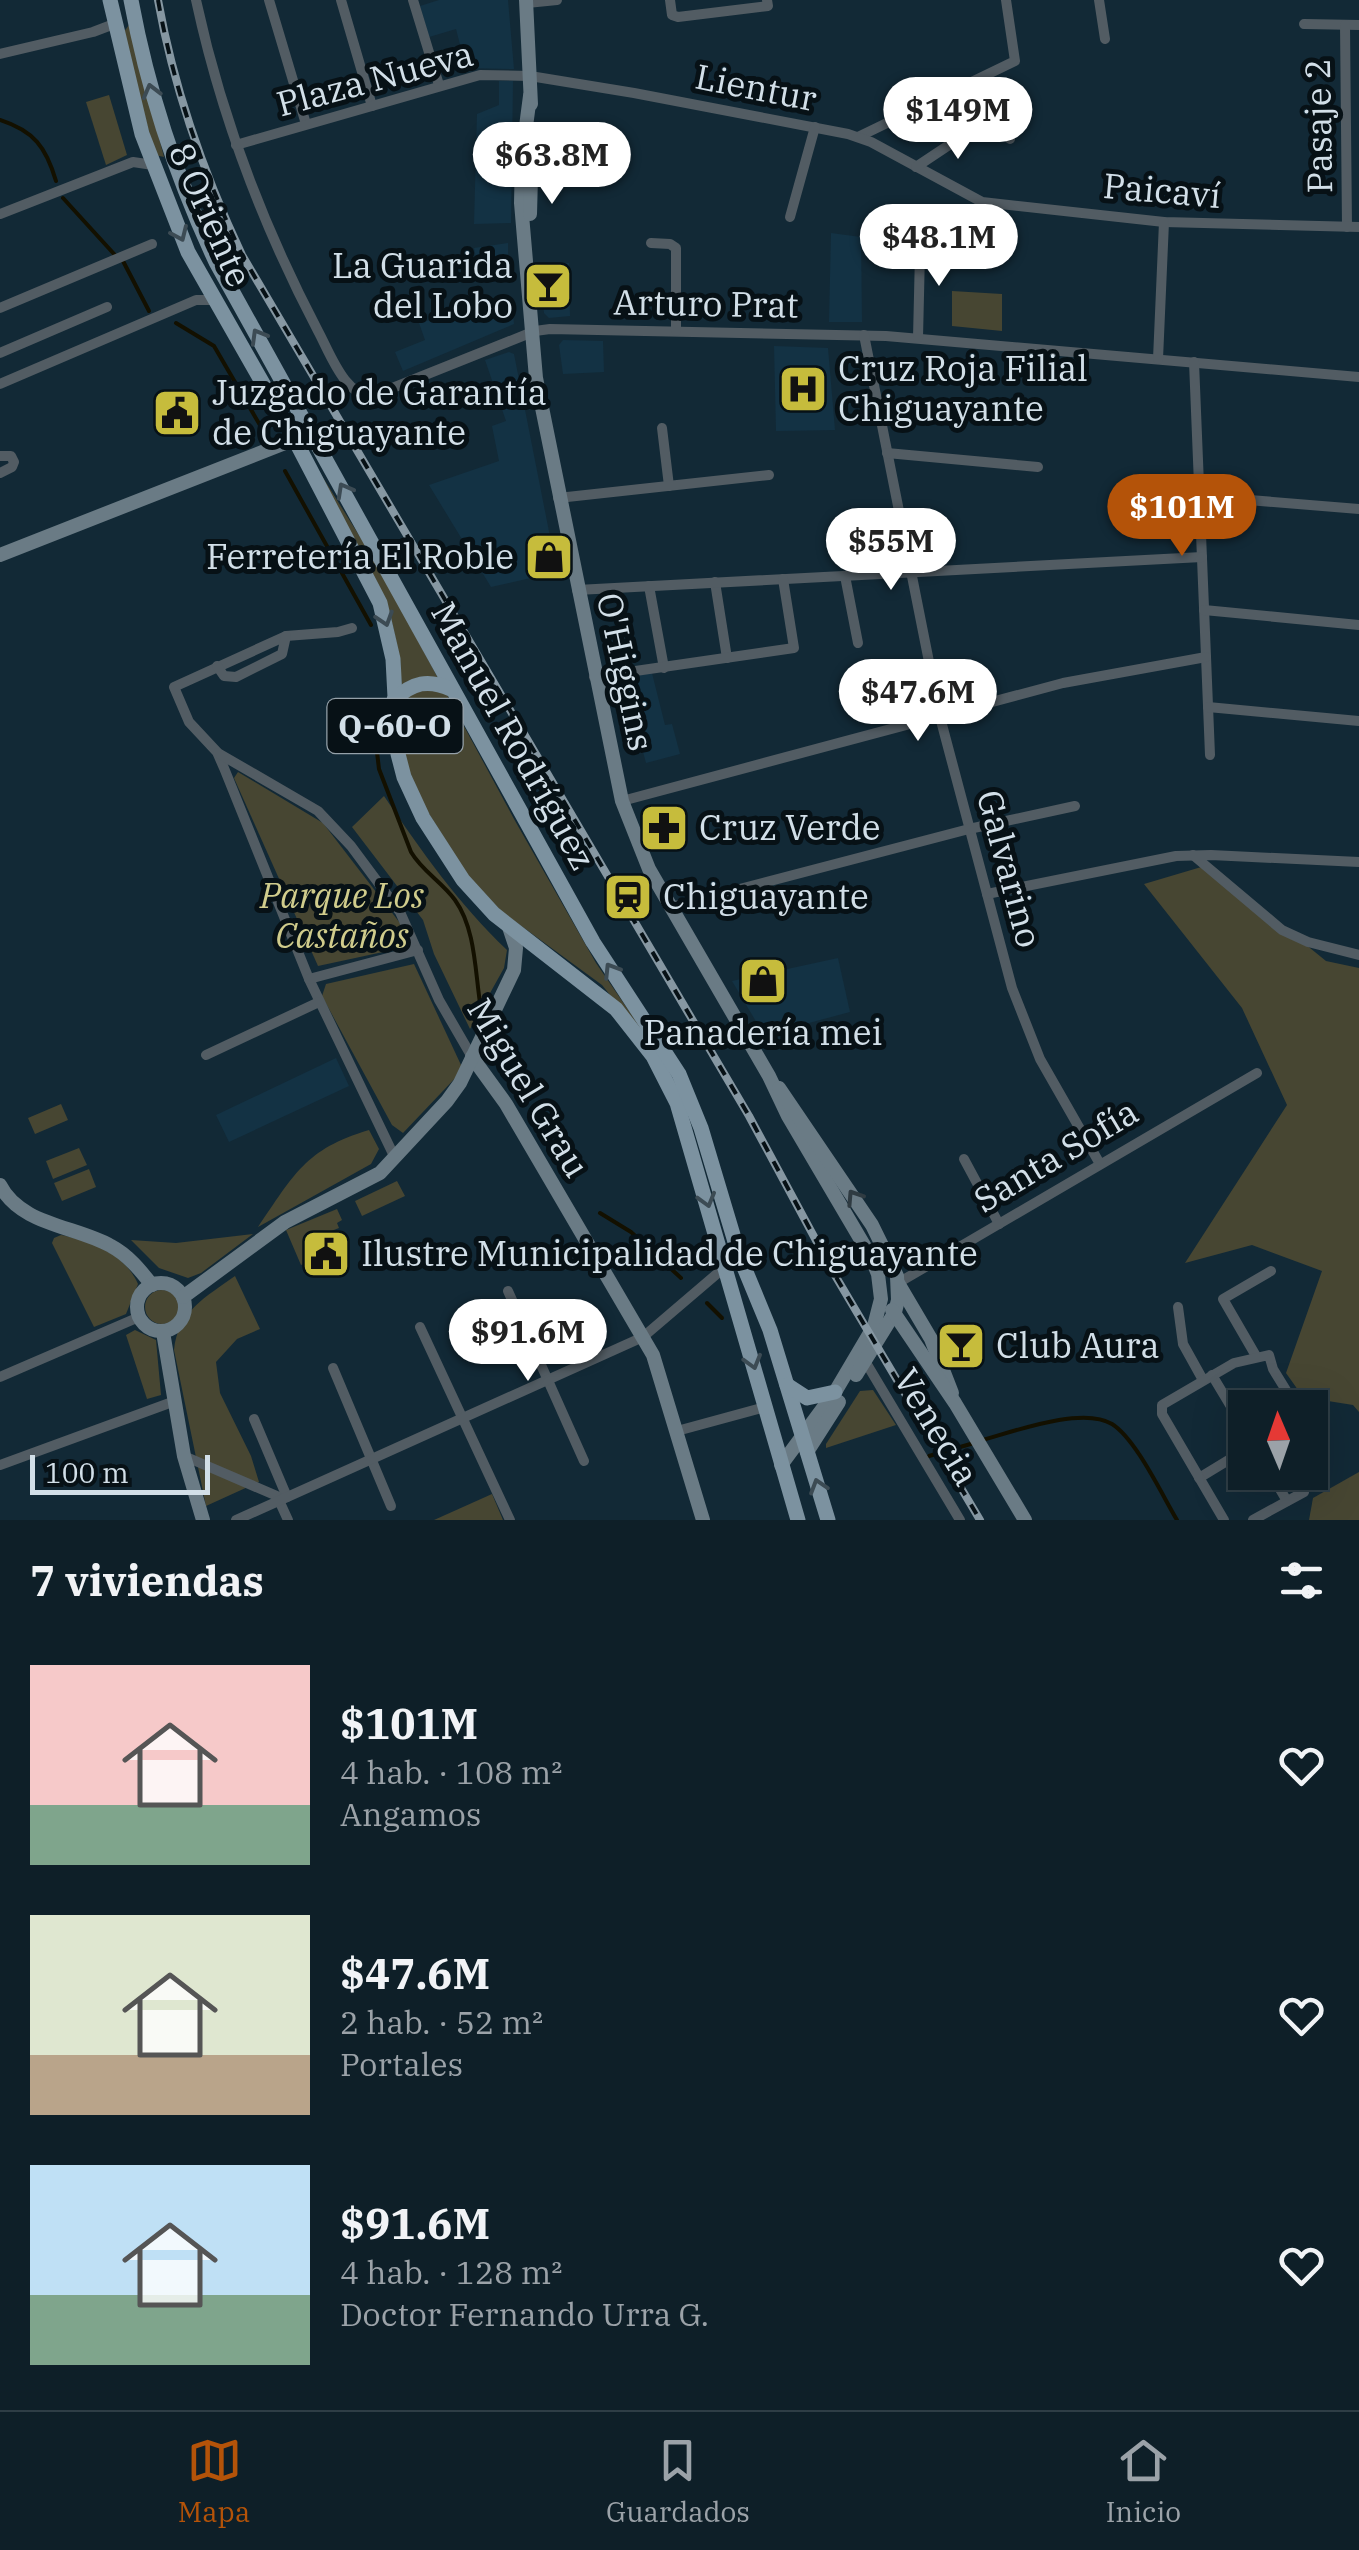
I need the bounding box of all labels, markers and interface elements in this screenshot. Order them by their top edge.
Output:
street label: Plaza Nueva [271,30,478,126]
street label: Lientur [692,53,821,121]
street label: Pasaje 2 [1294,58,1342,194]
pin: $149M [888,77,1028,162]
one-way arrow [142,83,163,100]
text: $149M [905,88,1011,130]
pin: $63.8M [471,122,633,207]
text: $63.8M [495,133,609,175]
street label: 8 Oriente [159,135,263,294]
street label: Paicaví [1101,162,1223,218]
pin: $48.1M [858,204,1020,289]
text: $48.1M [882,215,996,257]
one-way arrow [168,224,188,242]
place label: La Guarida del Lobo [332,242,513,328]
bar icon: La Guarida del Lobo [522,260,574,312]
street label: Arturo Prat [613,278,799,328]
one-way arrow [251,328,270,346]
place label: Cruz Roja Filial Chiguayante [838,345,1088,431]
hospital icon: Cruz Roja Filial Chiguayante [777,363,829,415]
place label: Juzgado de Garantía de Chiguayante [212,369,547,455]
public building icon: Juzgado de Garantía de Chiguayante [151,387,203,439]
pin: $101M [1112,474,1252,559]
one-way arrow [336,483,356,501]
text: $101M [1129,485,1235,527]
pin: $55M [832,508,950,593]
text: $55M [848,519,934,561]
shop icon: Ferretería El Roble [523,531,575,583]
place label: Ferretería El Roble [206,533,514,579]
street label: O'Higgins [587,589,665,755]
street label: Manuel Rodríguez [421,594,606,877]
one-way arrow [373,610,393,627]
pin: $47.6M [837,659,999,744]
text: $47.6M [861,670,975,712]
road number: Q-60-O [328,699,462,753]
street label: Galvarino [967,785,1053,953]
pharmacy icon: Cruz Verde [638,802,690,854]
place label: Cruz Verde [699,804,881,850]
station icon: Chiguayante [602,871,654,923]
park label: Parque Los Castaños [259,872,424,958]
place label: Chiguayante [663,873,869,919]
shop icon: Panadería mei [737,955,789,1007]
one-way arrow [604,962,623,980]
street label: Miguel Grau [457,990,600,1185]
place label: Panadería mei [644,1009,882,1055]
street label: Santa Sofía [965,1088,1146,1222]
one-way arrow [847,1190,866,1208]
one-way arrow [695,1191,716,1208]
public building icon: Ilustre Municipalidad de Chiguayante [300,1228,352,1280]
place label: Ilustre Municipalidad de Chiguayante [361,1230,978,1276]
pin: $91.6M [447,1299,609,1384]
text: $91.6M [471,1310,585,1352]
bar icon: Club Aura [935,1320,987,1372]
place label: Club Aura [996,1322,1160,1368]
one-way arrow [741,1353,762,1370]
street label: Venecia [884,1359,990,1494]
north arrow [1228,1390,1328,1490]
map controls [1228,1390,1328,1490]
scale bar [30,1450,210,1494]
text: 100 m [45,1454,129,1491]
one-way arrow [809,1478,830,1495]
text: 7 viviendas [30,1553,264,1608]
icon: filters [1274,1553,1329,1608]
text: $101M [340,1696,478,1751]
icon: home [110,1705,230,1825]
icon: heart [1274,1738,1329,1793]
text: 4 hab. · 108 m² [340,1751,562,1793]
text: Angamos [340,1793,481,1835]
text: $47.6M [340,1946,490,2001]
icon: home [110,1955,230,2075]
icon: heart [1274,1988,1329,2043]
text: 2 hab. · 52 m² [340,2001,543,2043]
text: Portales [340,2043,463,2085]
text: $91.6M [340,2196,490,2251]
icon: home [110,2205,230,2325]
icon: heart [1274,2238,1329,2293]
text: 4 hab. · 128 m² [340,2251,562,2293]
text: Doctor Fernando Urra G. [340,2293,709,2335]
tab: Mapa [178,2433,250,2530]
tab: Guardados [606,2433,750,2530]
tab: Inicio [1106,2433,1181,2530]

